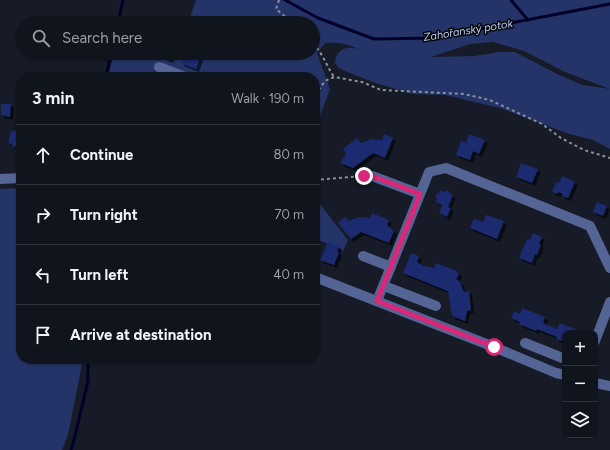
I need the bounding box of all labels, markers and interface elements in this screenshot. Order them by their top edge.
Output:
search box [16,16,320,60]
water label: Zahořanský potok [422,17,514,44]
icon: search [30,27,52,49]
text: Search here [62,29,142,47]
text: 3 min [32,88,74,108]
text: Walk · 190 m [231,91,304,106]
icon: ahead [32,144,54,166]
text: Continue [70,146,133,164]
text: 80 m [273,147,304,162]
route end [355,167,373,185]
icon: right [32,204,54,226]
text: Turn right [70,206,138,224]
text: 70 m [274,207,304,222]
icon: left [32,264,54,286]
text: Turn left [70,266,128,284]
text: 40 m [273,267,304,282]
icon: arrive [32,324,54,346]
text: Arrive at destination [70,326,211,344]
map controls [562,330,598,438]
button: + [562,330,598,366]
route start [485,338,503,356]
button: − [562,366,598,402]
button: layers [562,402,598,438]

